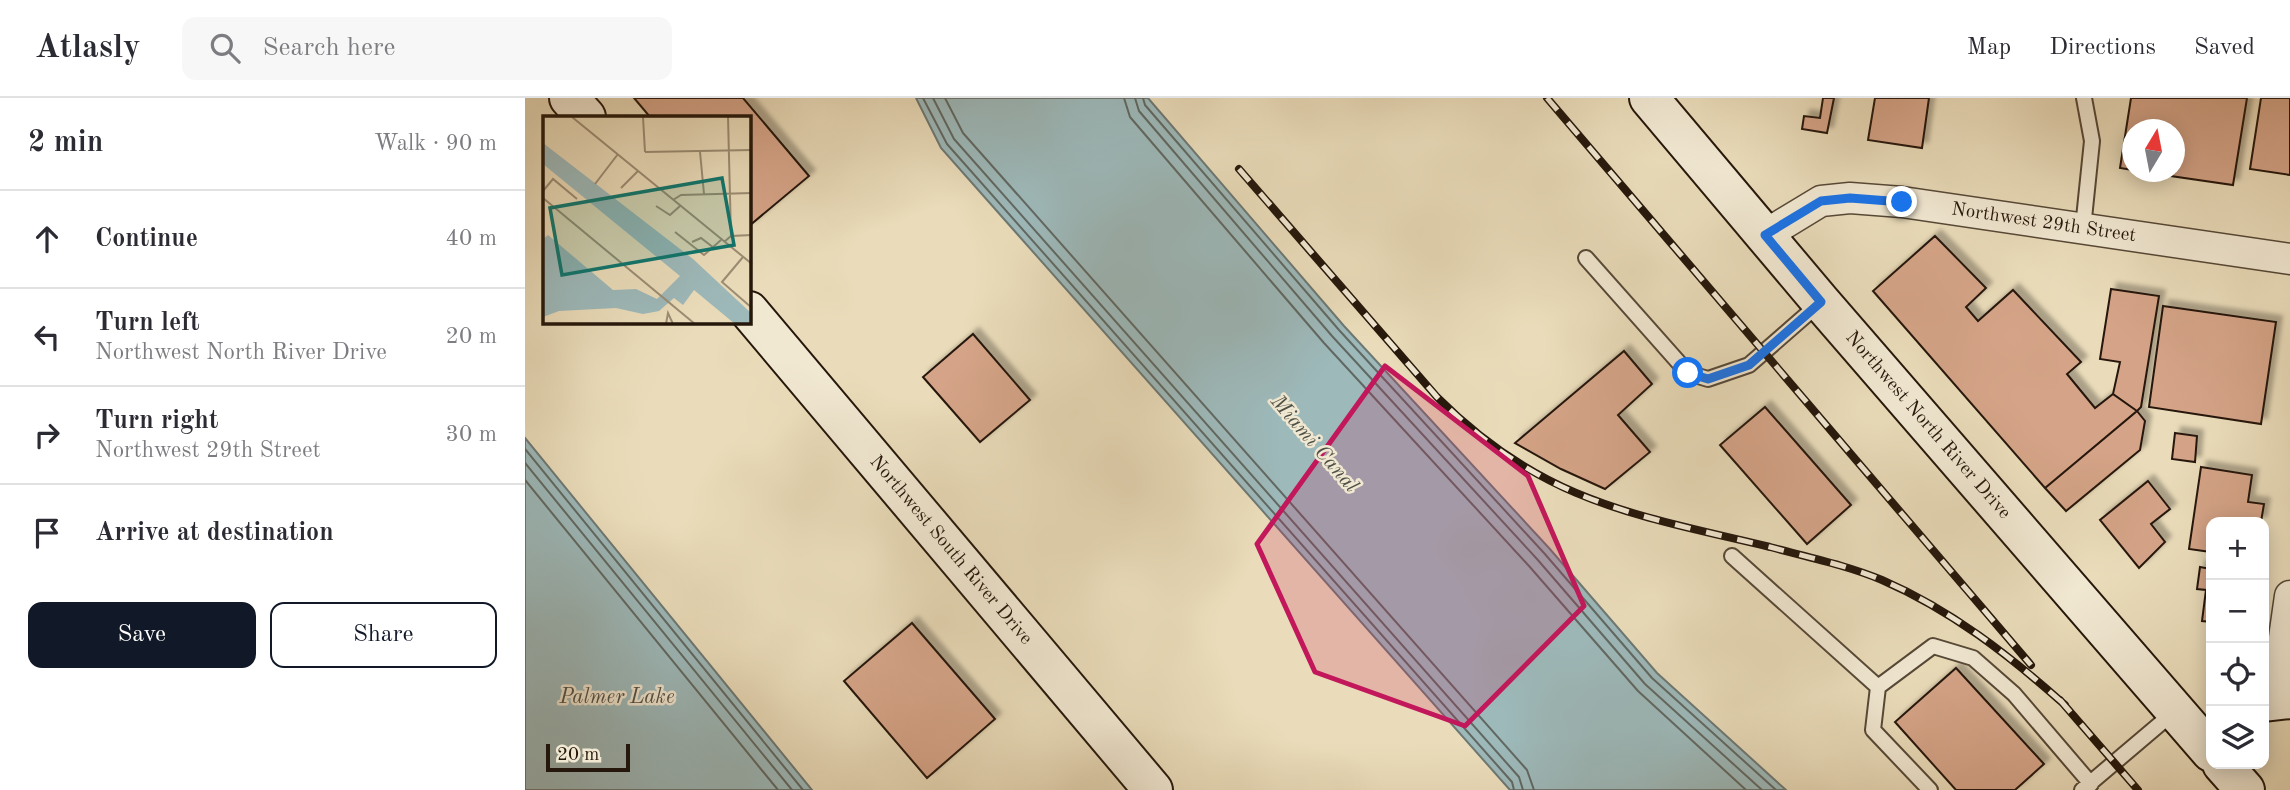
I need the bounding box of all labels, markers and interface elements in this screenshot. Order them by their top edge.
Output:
search box [182,17,672,80]
icon: search [206,29,244,67]
text: Atlasly [35,32,140,65]
text: Search here [262,35,396,61]
text: Map [1967,36,2011,60]
text: Directions [2049,36,2156,60]
text: Saved [2194,36,2255,60]
inset map [543,116,751,324]
north arrow [2122,119,2185,182]
text: 2 min [28,128,103,158]
text: Walk · 90 m [374,132,497,155]
route end [1886,186,1917,217]
street label: Northwest 29th Street [1950,200,2137,246]
icon: ahead [28,220,66,258]
text: Continue [95,226,198,252]
text: 40 m [446,227,497,250]
text: Turn left [95,310,200,336]
icon: left [28,318,66,356]
text: 20 m [446,325,497,348]
street label: Northwest North River Drive [1842,328,2014,523]
text: Northwest North River Drive [95,341,387,364]
route start [1672,357,1703,388]
water label: Miami Canal [1266,390,1362,497]
text: Turn right [95,408,218,434]
icon: right [28,416,66,454]
text: 30 m [446,423,497,446]
text: Northwest 29th Street [95,439,321,462]
street label: Northwest South River Drive [866,452,1036,648]
icon: arrive [28,514,66,552]
map controls [2206,517,2269,769]
button: + [2206,517,2269,580]
text: Arrive at destination [95,520,334,546]
button: − [2206,580,2269,643]
button: Save [28,602,256,668]
button: Share [270,602,497,668]
button: locate [2206,643,2269,706]
water label: Palmer Lake [558,687,675,708]
button: layers [2206,706,2269,769]
scale bar [546,741,630,773]
text: 20 m [557,746,599,765]

